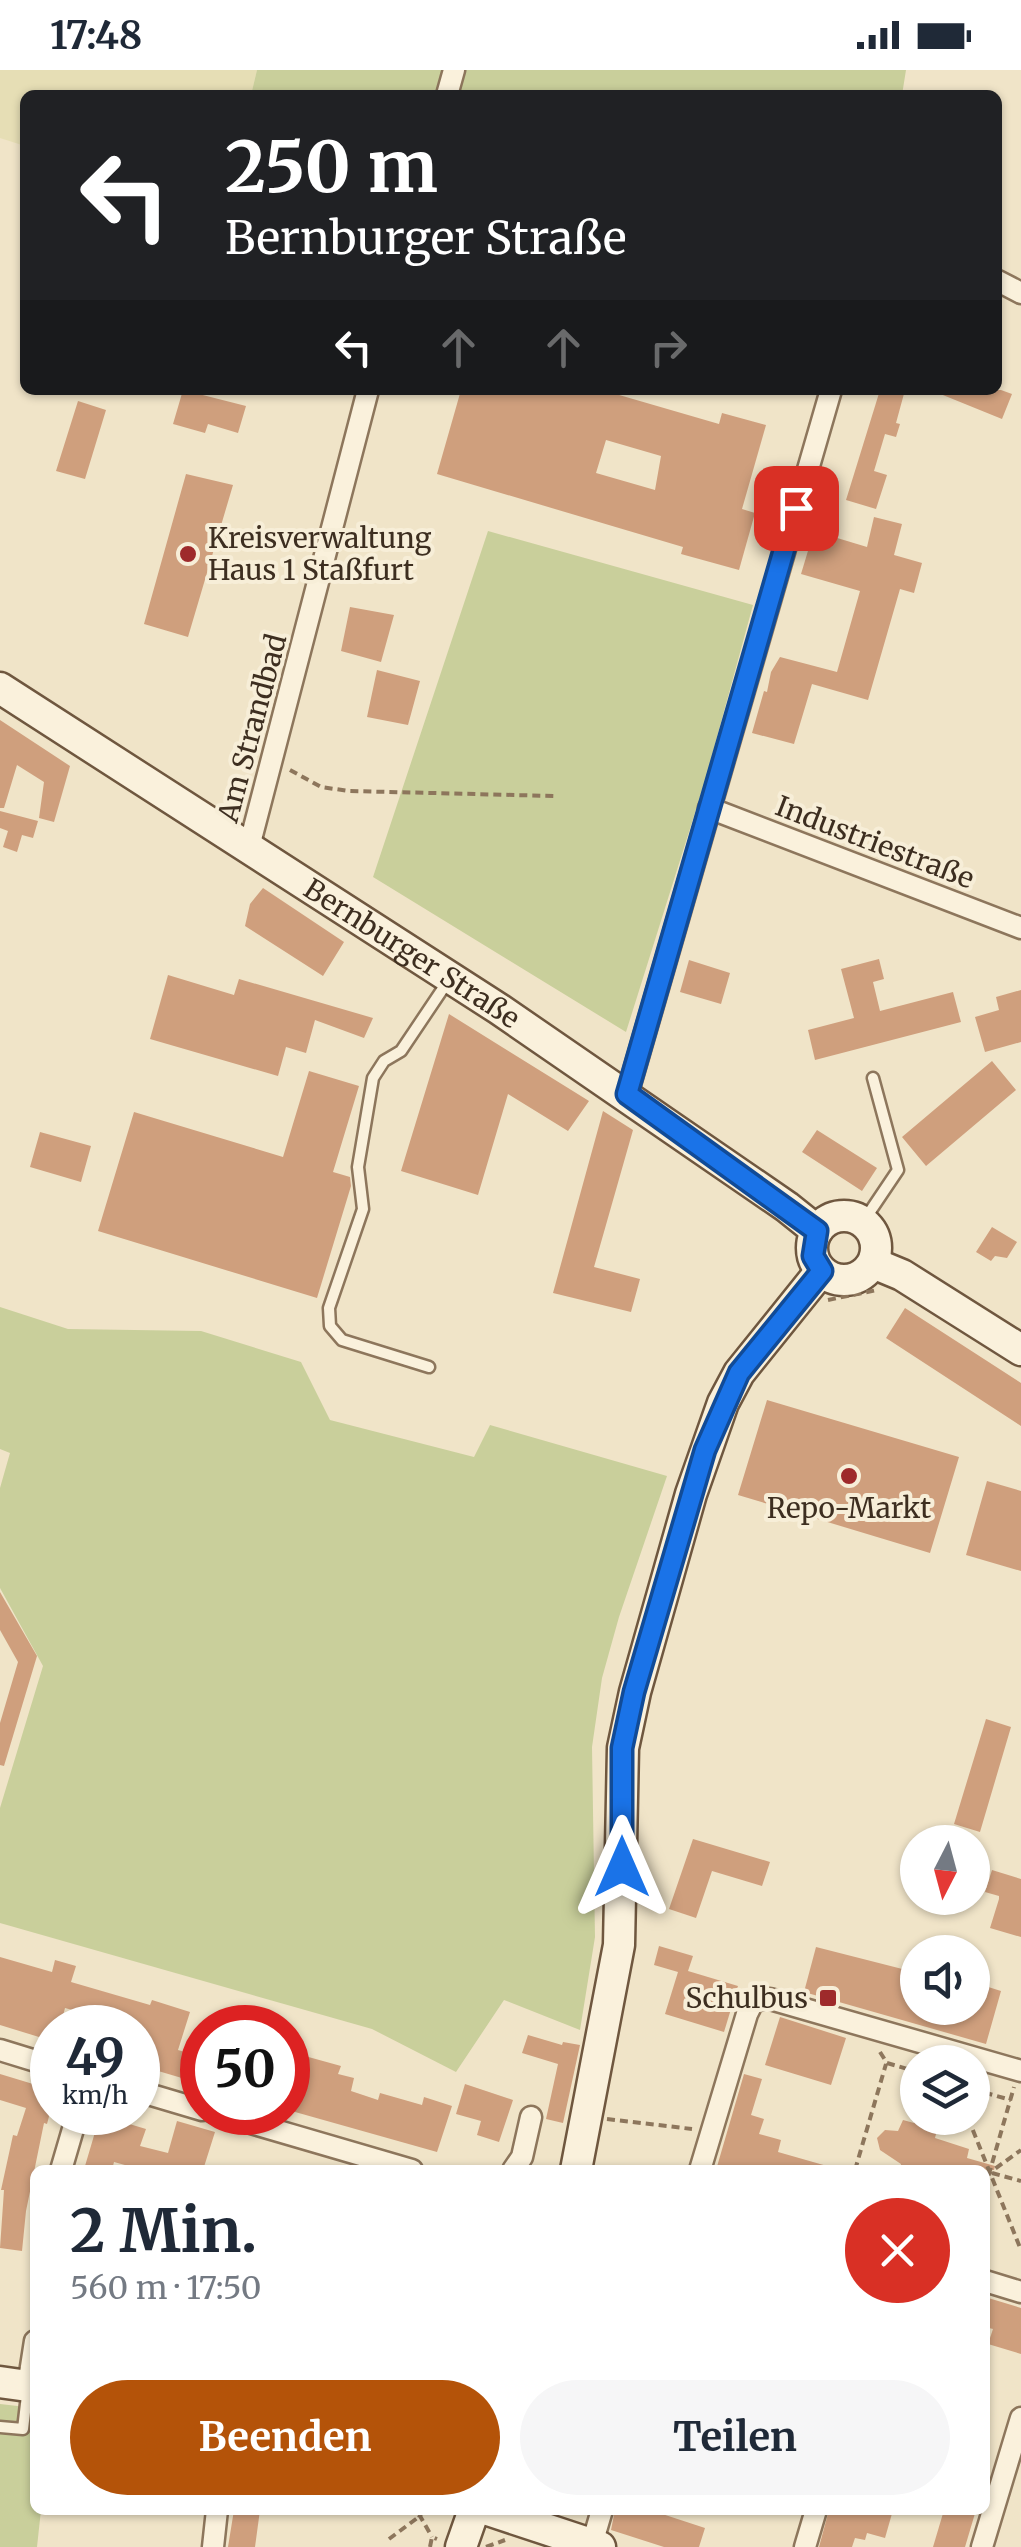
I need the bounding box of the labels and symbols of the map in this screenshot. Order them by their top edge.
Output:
pin [754,466,839,551]
place label: Kreisverwaltung Haus 1 Staßfurt [208,520,431,588]
marker: Kreisverwaltung Haus 1 Staßfurt [177,543,199,565]
street label: Am Strandbad [209,630,294,827]
street label: Industriestraße [771,788,979,896]
street label: Bernburger Straße [297,870,527,1036]
marker: Repo-Markt [838,1465,860,1487]
place label: Repo-Markt [767,1490,931,1526]
position arrow [570,1815,674,1919]
north arrow [900,1825,990,1915]
place label: Schulbus [685,1980,808,2016]
marker: Schulbus [817,1987,839,2009]
speed limit sign: 50 [180,2005,310,2135]

